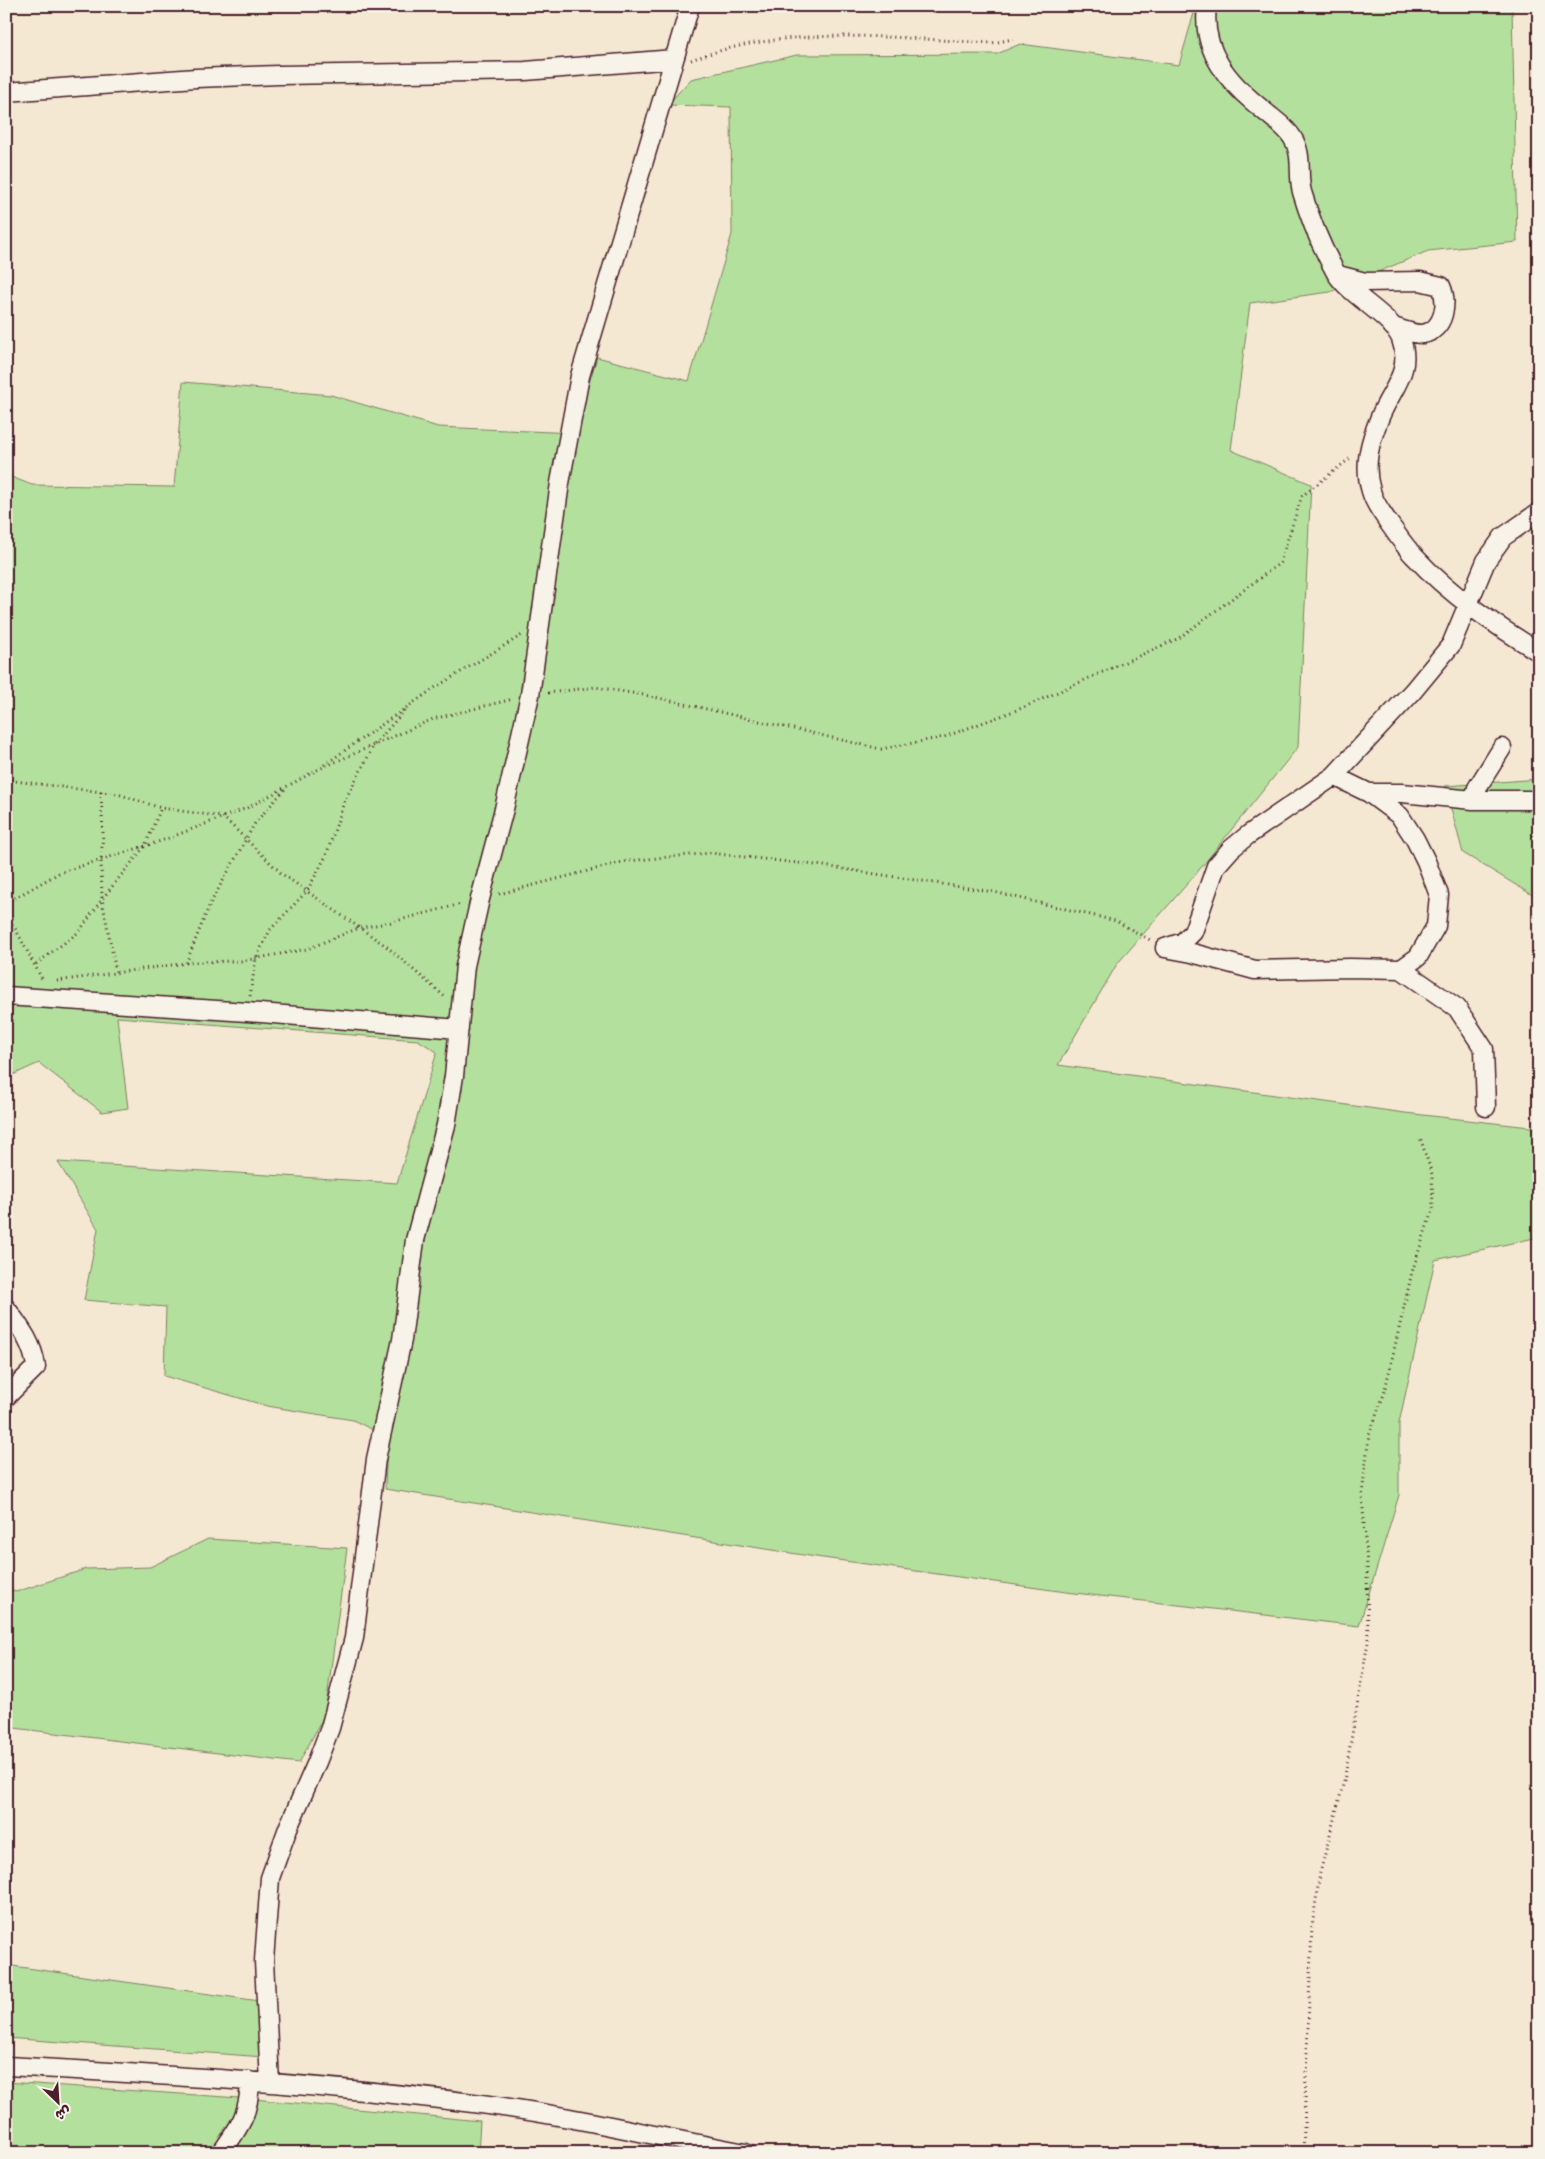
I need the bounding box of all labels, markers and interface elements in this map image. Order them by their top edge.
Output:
north arrow [32,2076,82,2126]
text: ش [53,2102,75,2126]

